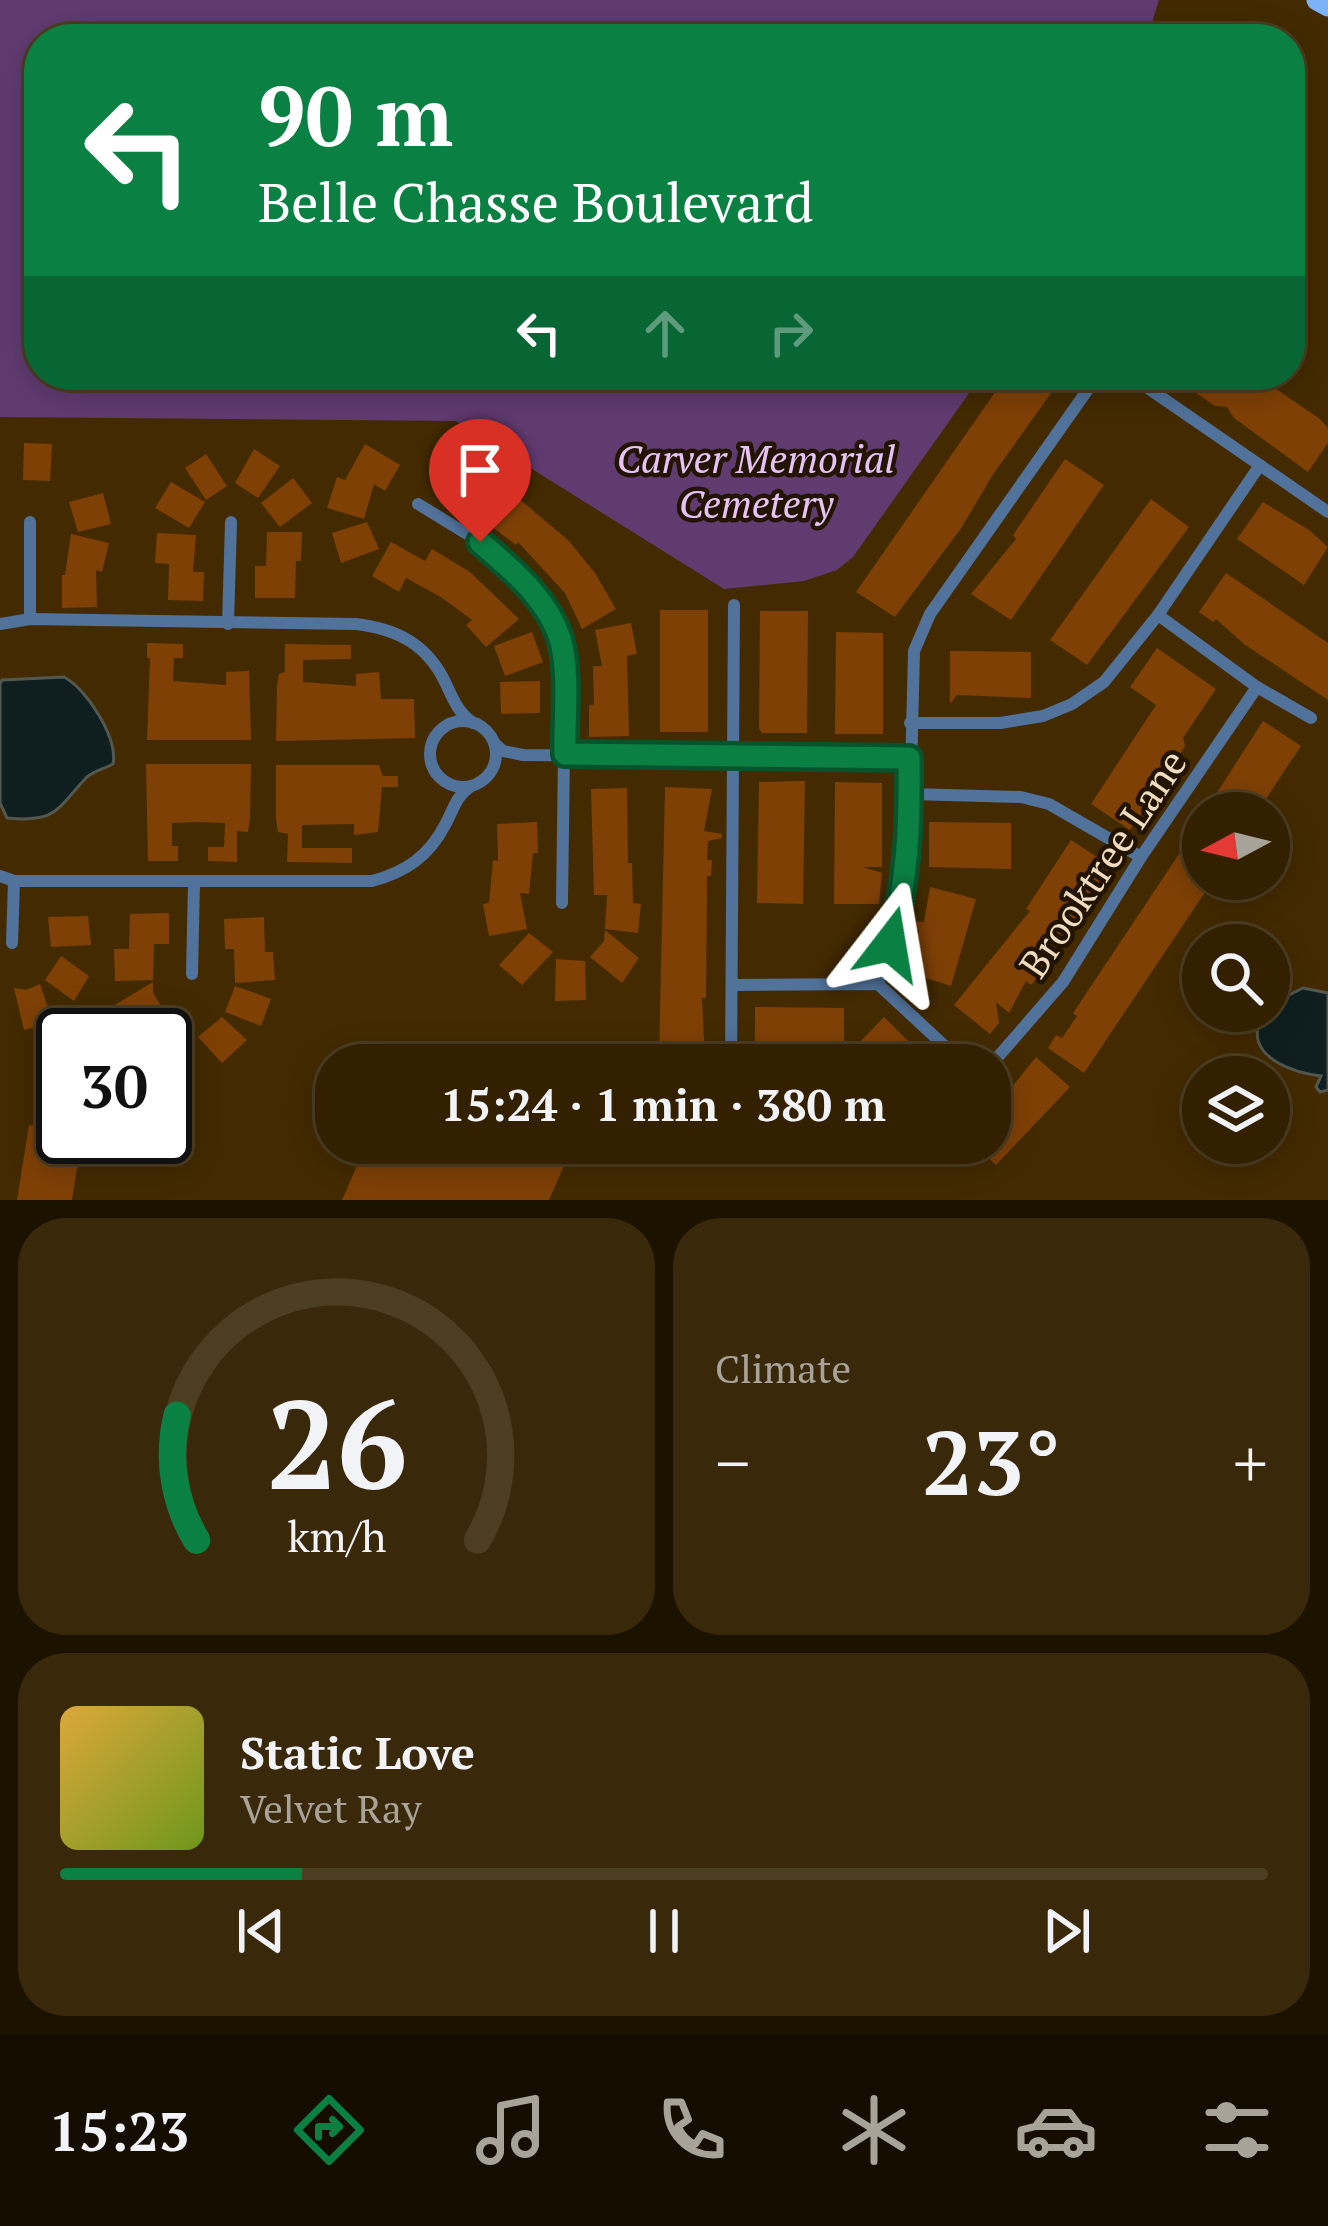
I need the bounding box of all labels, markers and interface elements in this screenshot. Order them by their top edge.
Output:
text: 90 m [258,59,453,170]
icon: left [60,72,216,228]
text: Belle Chasse Boulevard [258,166,814,237]
icon: left [506,300,572,366]
icon: ahead [632,300,698,366]
icon: right [758,300,824,366]
pin [429,419,531,542]
park label: Carver Memorial Cemetery [617,432,896,529]
icon: arrive [447,437,513,503]
street label: Brooktree Lane [1007,739,1197,987]
north arrow [1182,792,1290,900]
map controls [1182,792,1290,1164]
position arrow [827,881,953,1007]
button: search [1182,924,1290,1032]
speed limit sign: 30 [36,1008,192,1164]
button: layers [1182,1056,1290,1164]
text: 15:24 · 1 min · 380 m [440,1074,886,1134]
text: Climate [715,1342,851,1394]
text: 26 [266,1359,407,1525]
text: 23° [922,1401,1061,1521]
text: − [715,1418,750,1506]
text: + [1233,1418,1268,1506]
text: km/h [287,1506,386,1563]
text: Static Love [240,1722,475,1782]
text: Velvet Ray [240,1782,421,1834]
icon: previous [228,1898,294,1964]
icon: pause [631,1898,697,1964]
icon: next [1034,1898,1100,1964]
icon: directions [287,2088,371,2172]
icon: music [469,2088,553,2172]
icon: phone [650,2088,734,2172]
icon: climate [832,2088,916,2172]
icon: car [1014,2088,1098,2172]
icon: filters [1195,2088,1279,2172]
text: 15:23 [49,2095,189,2166]

